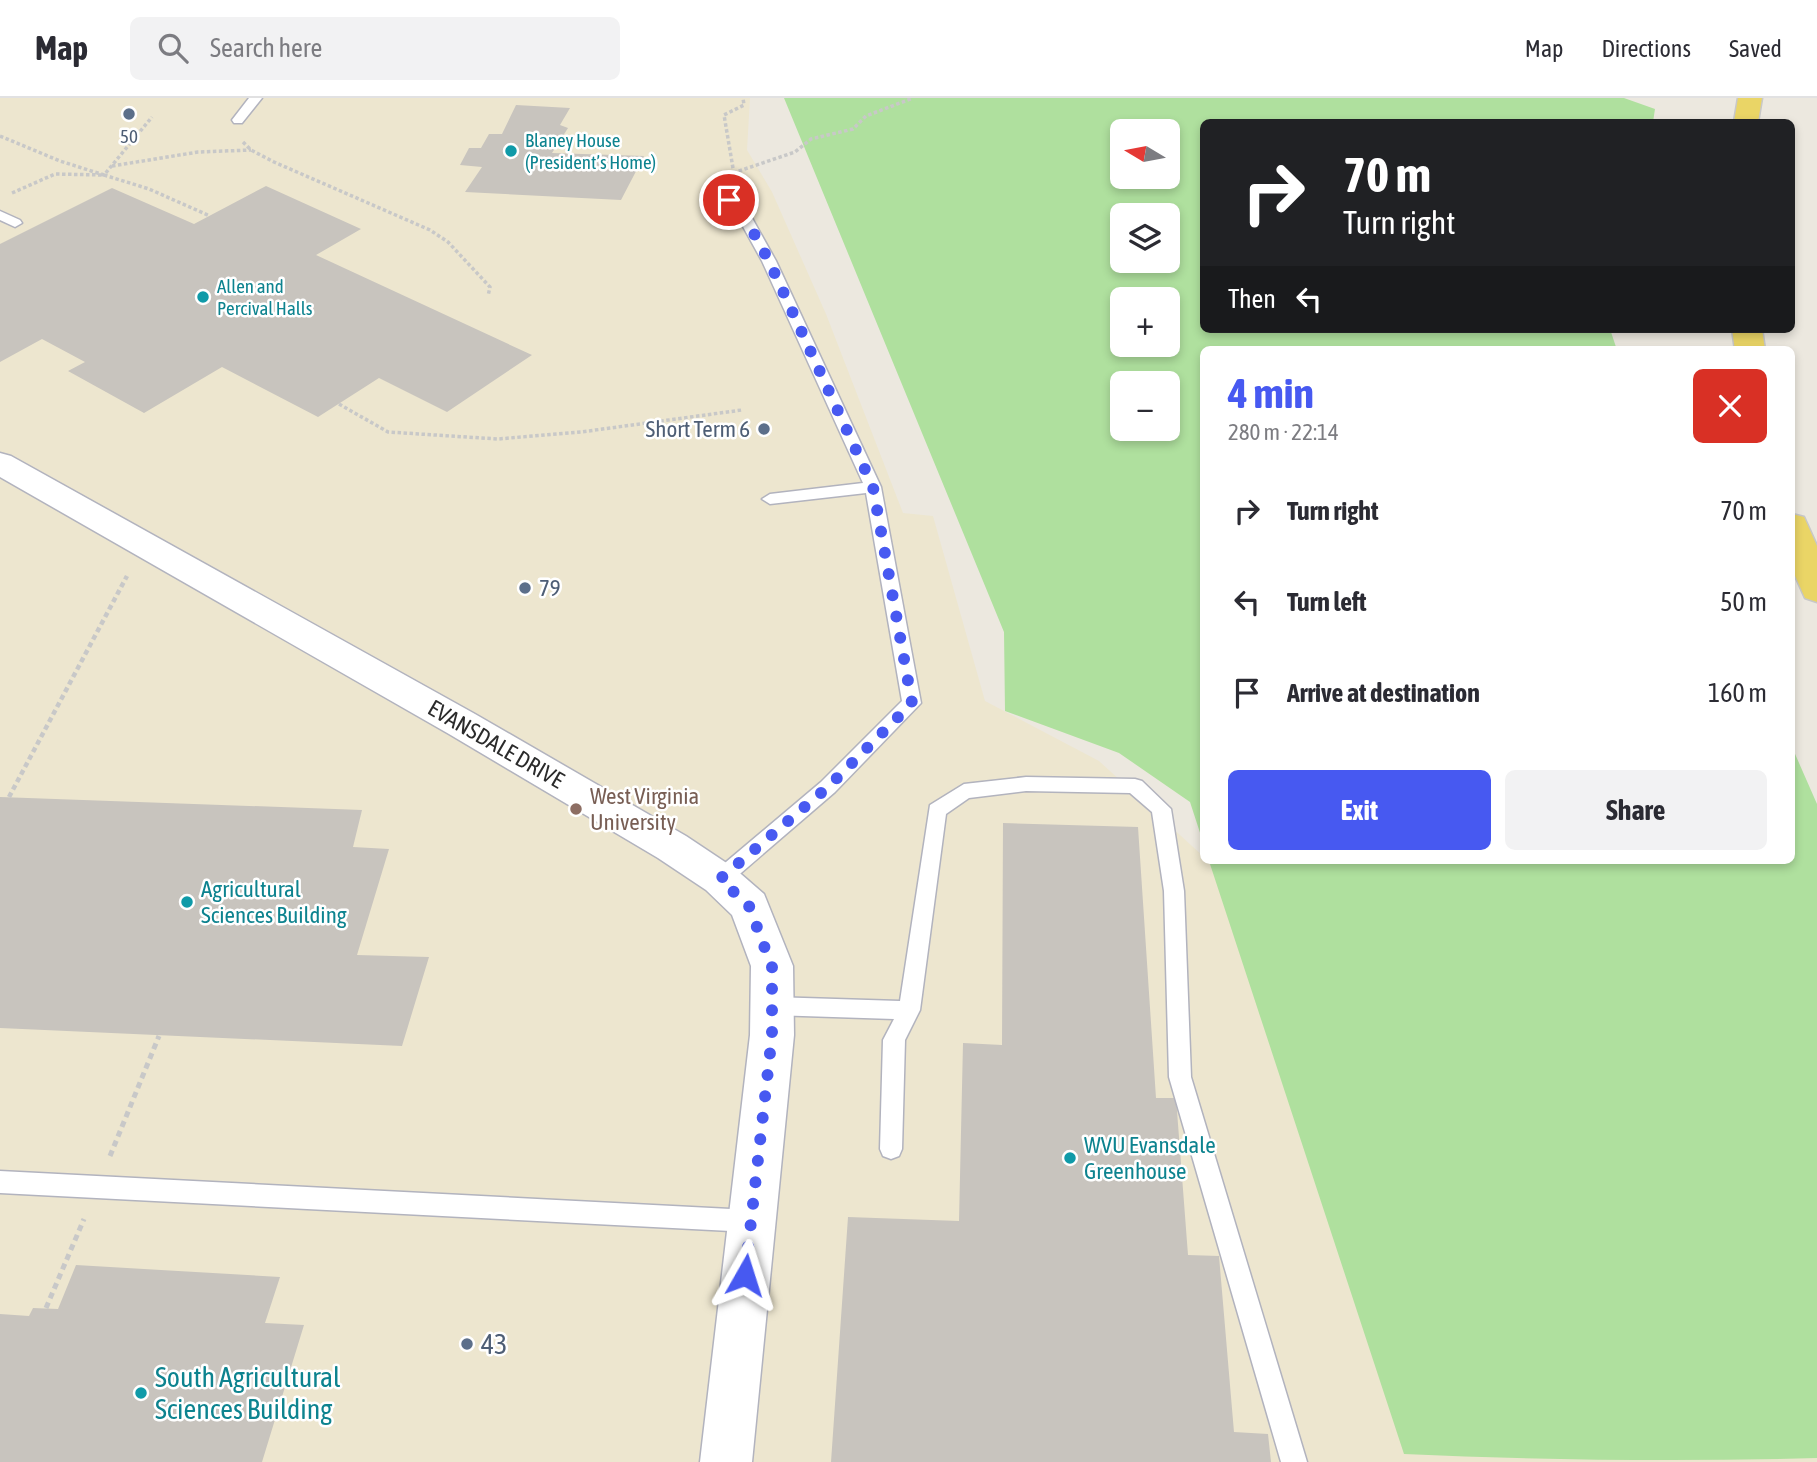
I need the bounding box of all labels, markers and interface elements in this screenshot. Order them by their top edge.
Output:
search box [130,17,620,80]
text: Map [35,29,88,67]
icon: search [154,29,192,67]
text: Search here [210,33,322,63]
text: Map [1525,35,1563,62]
text: Directions [1601,35,1691,62]
text: Saved [1729,35,1782,62]
marker: 50 [121,106,137,122]
north arrow [1110,119,1180,189]
map controls [1110,119,1180,441]
place label: 50 [120,125,138,147]
place label: Blaney House (President’s Home) [525,129,656,173]
marker: Blaney House (President’s Home) [503,143,519,159]
text: 70 m [1343,146,1431,202]
icon: right [1228,147,1319,238]
pin [699,170,759,230]
icon: arrive [710,181,748,219]
button: layers [1110,203,1180,273]
text: Turn right [1343,204,1456,241]
place label: Allen and Percival Halls [217,275,313,319]
icon: left [1290,280,1328,318]
text: Then [1228,284,1276,314]
button: + [1110,287,1180,357]
marker: Allen and Percival Halls [195,289,211,305]
text: 4 min [1228,369,1314,417]
button: close [1693,369,1767,443]
button: − [1110,371,1180,441]
place label: Short Term 6 [646,416,750,442]
text: 280 m · 22:14 [1228,419,1339,445]
marker: Short Term 6 [756,421,772,437]
icon: right [1228,492,1266,530]
text: Turn right [1287,496,1378,526]
text: 70 m [1720,496,1767,526]
place label: 79 [539,575,561,601]
marker: 79 [517,580,533,596]
icon: left [1228,583,1266,621]
text: Turn left [1287,587,1367,617]
text: 50 m [1720,587,1767,617]
icon: arrive [1228,674,1266,712]
text: Arrive at destination [1287,678,1480,708]
text: 160 m [1708,678,1767,708]
street label: EVANSDALE DRIVE [423,695,569,793]
button: Exit [1228,770,1491,850]
button: Share [1505,770,1767,850]
place label: West Virginia University [590,783,699,835]
marker: West Virginia University [568,801,584,817]
place label: Agricultural Sciences Building [201,876,347,928]
marker: Agricultural Sciences Building [179,894,195,910]
place label: WVU Evansdale Greenhouse [1084,1132,1216,1184]
marker: WVU Evansdale Greenhouse [1062,1150,1078,1166]
position arrow [708,1238,782,1312]
place label: 43 [481,1328,507,1360]
marker: 43 [459,1336,475,1352]
place label: South Agricultural Sciences Building [155,1361,341,1425]
marker: South Agricultural Sciences Building [133,1385,149,1401]

